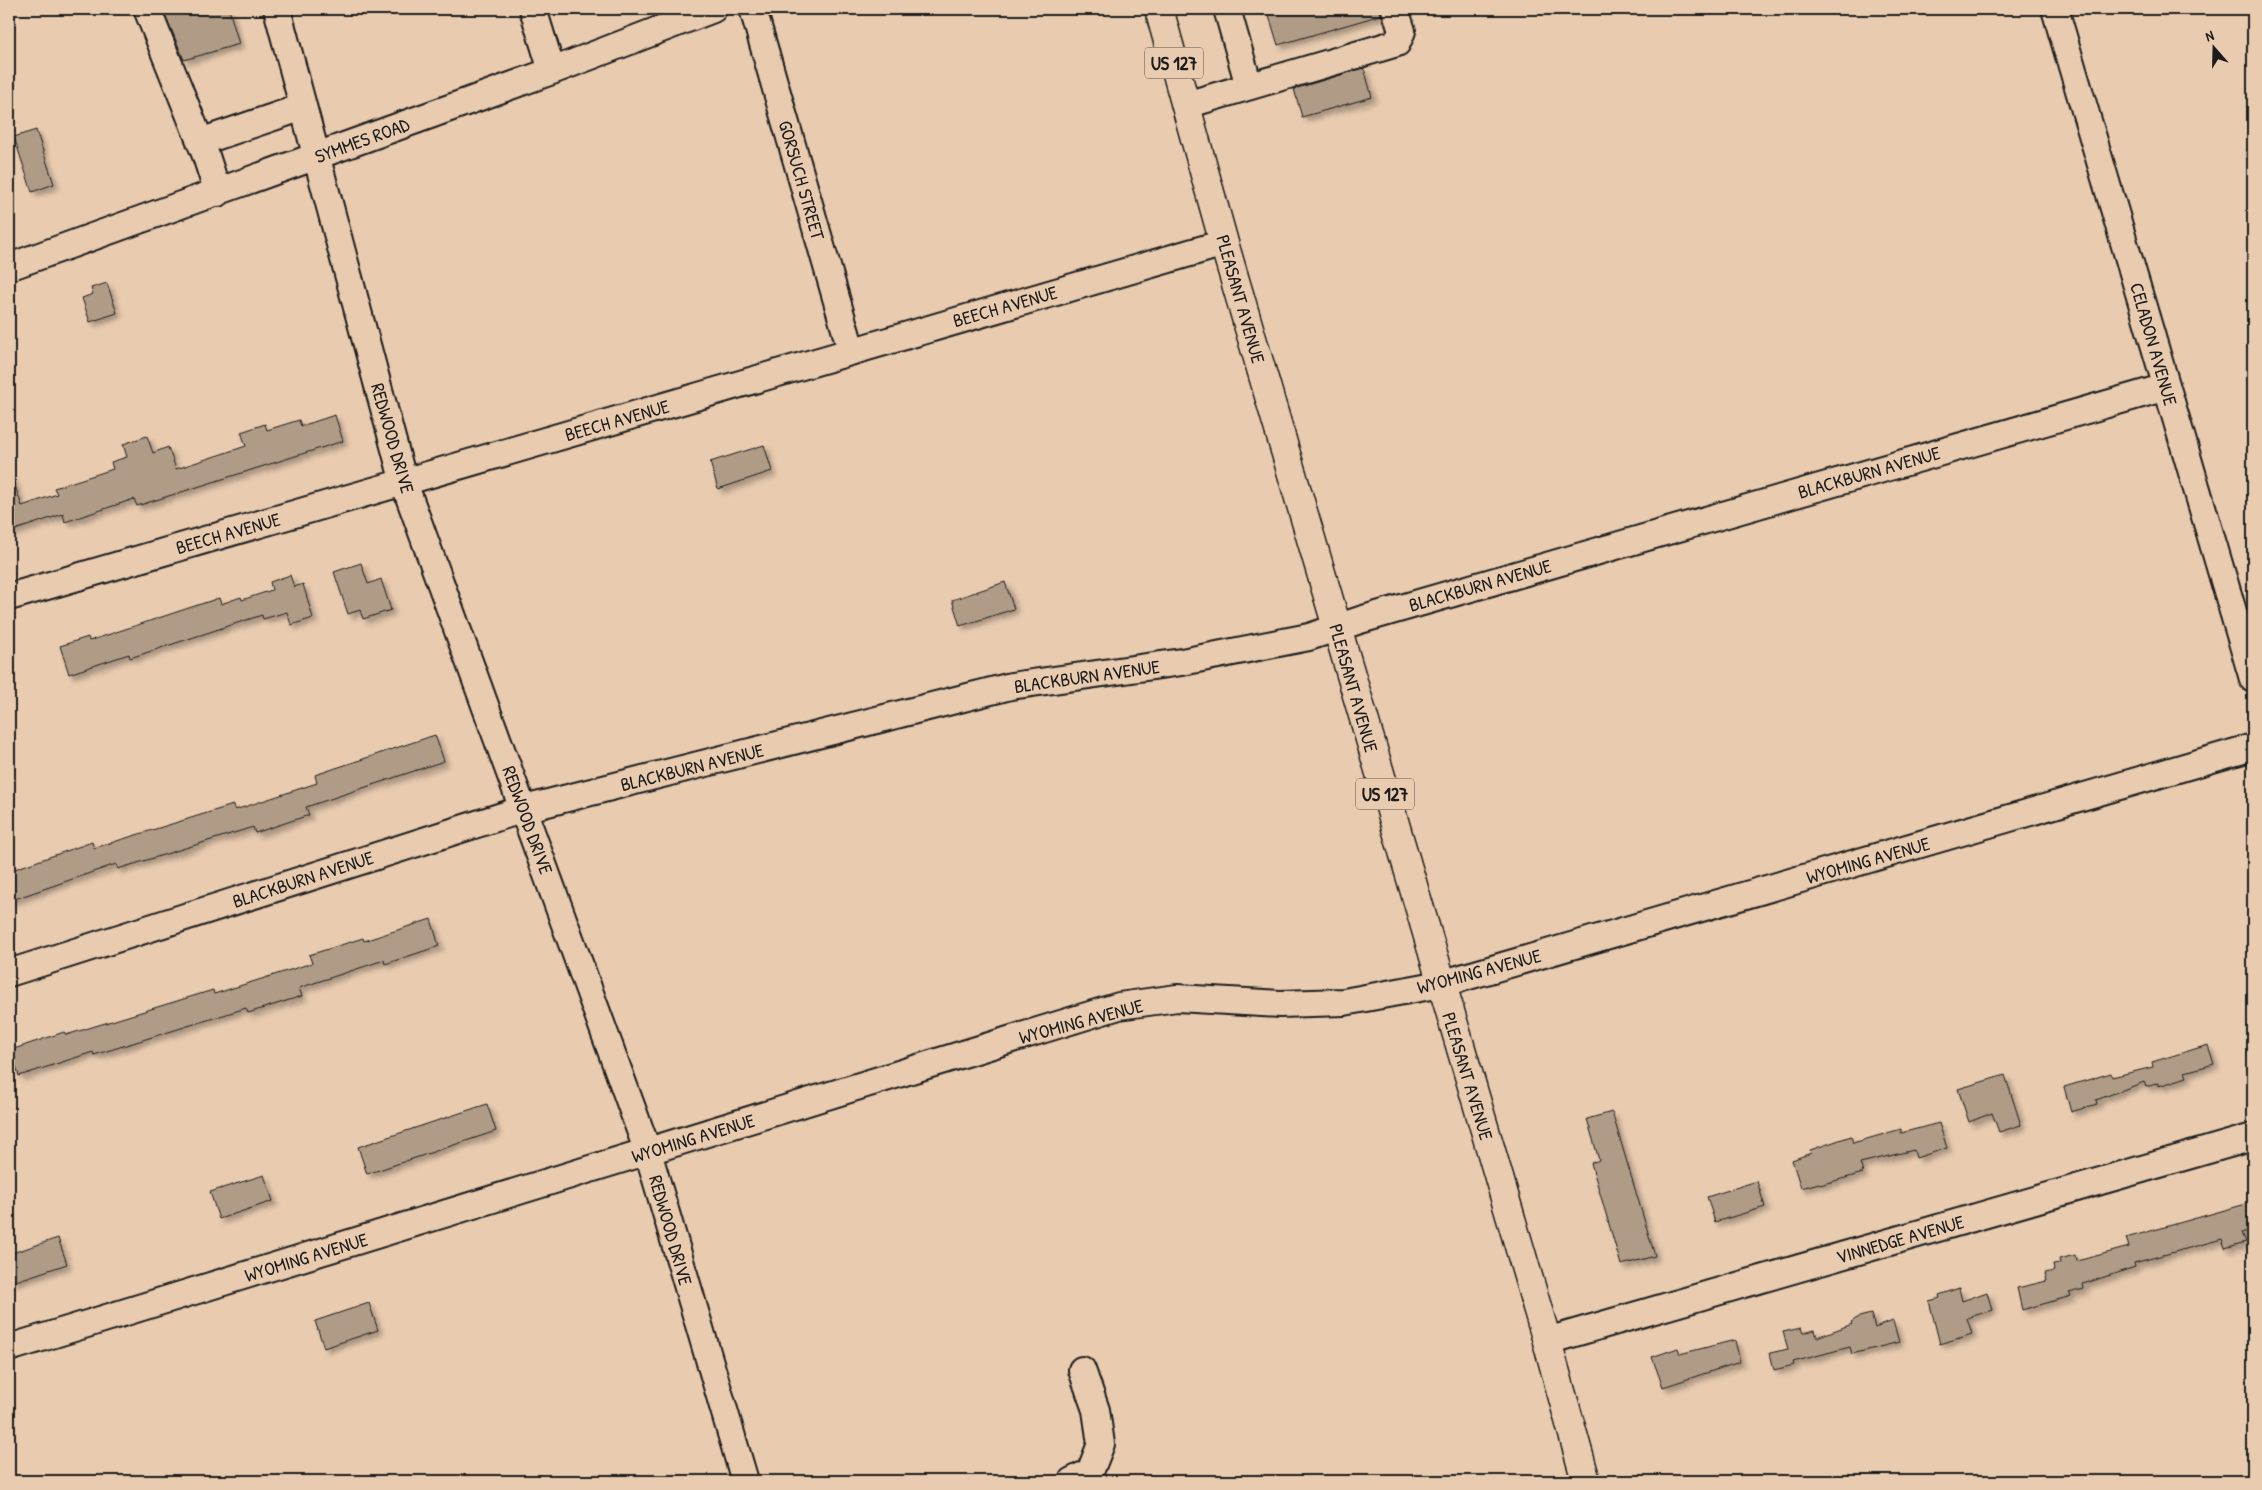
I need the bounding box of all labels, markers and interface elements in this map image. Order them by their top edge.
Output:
north arrow [2190,22,2240,72]
text: N [2203,25,2217,46]
road number: US 127 [1145,48,1203,78]
street label: SYMMES ROAD [311,111,413,169]
street label: GORSUCH STREET [773,117,832,244]
street label: PLEASANT AVENUE [1210,232,1272,367]
street label: BEECH AVENUE [950,279,1061,333]
street label: CELADON AVENUE [2124,280,2184,409]
street label: REDWOOD DRIVE [365,380,421,497]
street label: BEECH AVENUE [562,393,673,447]
street label: BLACKBURN AVENUE [1795,439,1944,505]
street label: BEECH AVENUE [173,506,284,560]
street label: BLACKBURN AVENUE [1406,552,1555,618]
street label: PLEASANT AVENUE [1323,621,1385,756]
street label: BLACKBURN AVENUE [1012,653,1162,699]
street label: BLACKBURN AVENUE [618,736,767,797]
street label: REDWOOD DRIVE [496,762,560,878]
road number: US 127 [1356,779,1414,810]
street label: WYOMING AVENUE [1803,830,1933,890]
street label: BLACKBURN AVENUE [229,844,377,914]
street label: WYOMING AVENUE [1414,942,1544,1000]
street label: WYOMING AVENUE [1016,992,1146,1050]
street label: PLEASANT AVENUE [1436,1009,1500,1144]
street label: WYOMING AVENUE [628,1107,758,1169]
street label: REDWOOD DRIVE [643,1172,699,1289]
street label: VINNEDGE AVENUE [1833,1208,1968,1270]
street label: WYOMING AVENUE [241,1226,371,1288]

